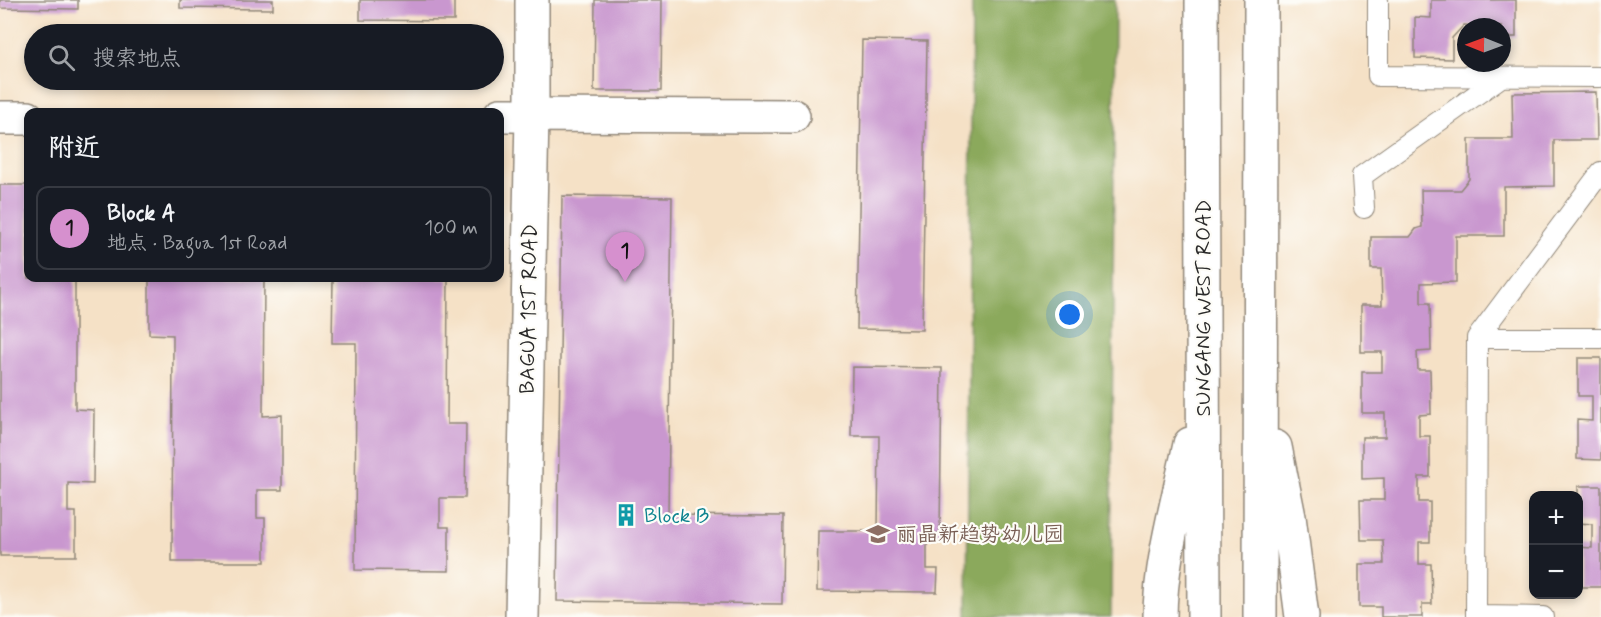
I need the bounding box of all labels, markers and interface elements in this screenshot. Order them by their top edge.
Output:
north arrow [1457,18,1511,72]
search box [24,24,504,90]
icon: search [45,41,78,74]
text: 搜索地点 [93,45,181,73]
text: 附近 [48,132,100,166]
street label: SUNGANG WEST ROAD [1190,199,1218,417]
text: Block A [107,200,175,228]
text: 1 [65,215,74,242]
text: 100 m [424,215,478,242]
street label: BAGUA 1ST ROAD [514,224,544,394]
text: 地点 · Bagua 1st Road [107,230,287,257]
pin: 1 [606,232,644,282]
your location [1055,300,1084,329]
map controls [1529,491,1583,599]
button: + [1529,491,1583,545]
building icon: Block B [613,502,639,528]
place label: Block B [644,502,709,530]
school or university icon: 丽晶新趋势幼儿园 [865,521,891,547]
place label: 丽晶新趋势幼儿园 [896,521,1064,549]
button: − [1529,545,1583,599]

